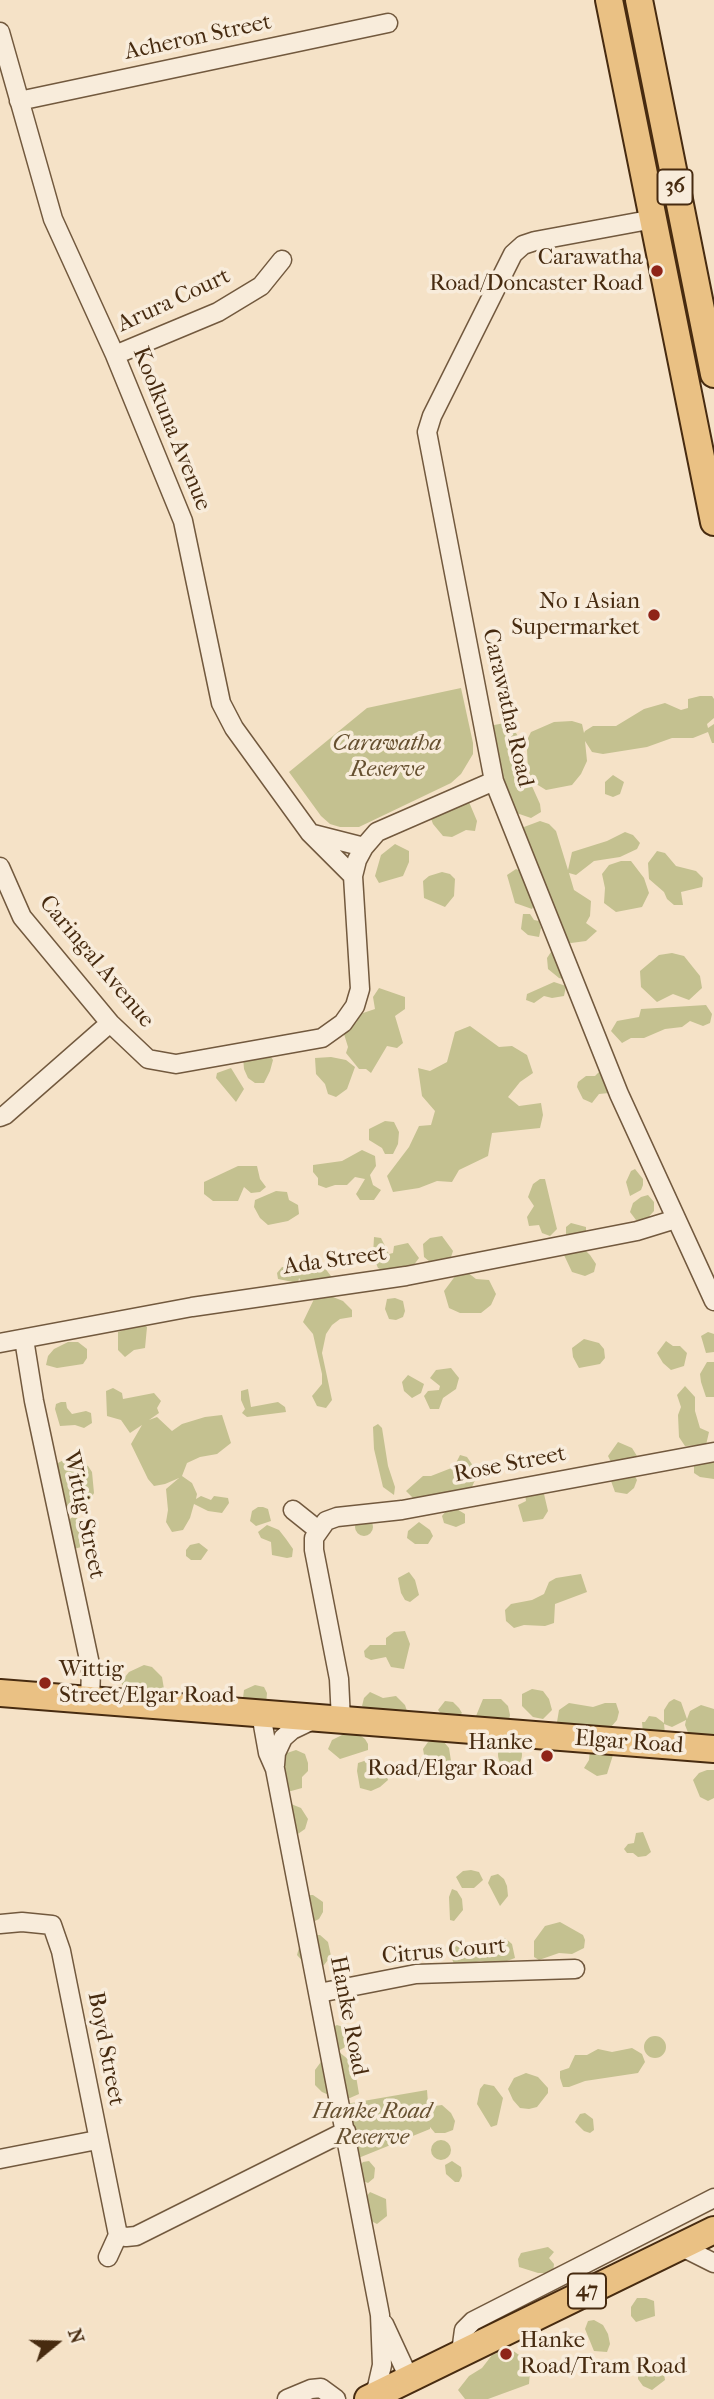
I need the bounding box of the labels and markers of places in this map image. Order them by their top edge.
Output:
place label: Carawatha Road/Doncaster Road [429,244,643,298]
marker: Carawatha Road/Doncaster Road [649,263,665,279]
place label: No 1 Asian Supermarket [511,588,640,642]
marker: No 1 Asian Supermarket [646,607,662,623]
place label: Wittig Street/Elgar Road [59,1656,234,1710]
marker: Wittig Street/Elgar Road [37,1675,53,1691]
place label: Hanke Road/Elgar Road [367,1729,533,1783]
marker: Hanke Road/Elgar Road [539,1748,555,1764]
place label: Hanke Road/Tram Road [520,2327,686,2381]
marker: Hanke Road/Tram Road [498,2346,514,2362]

